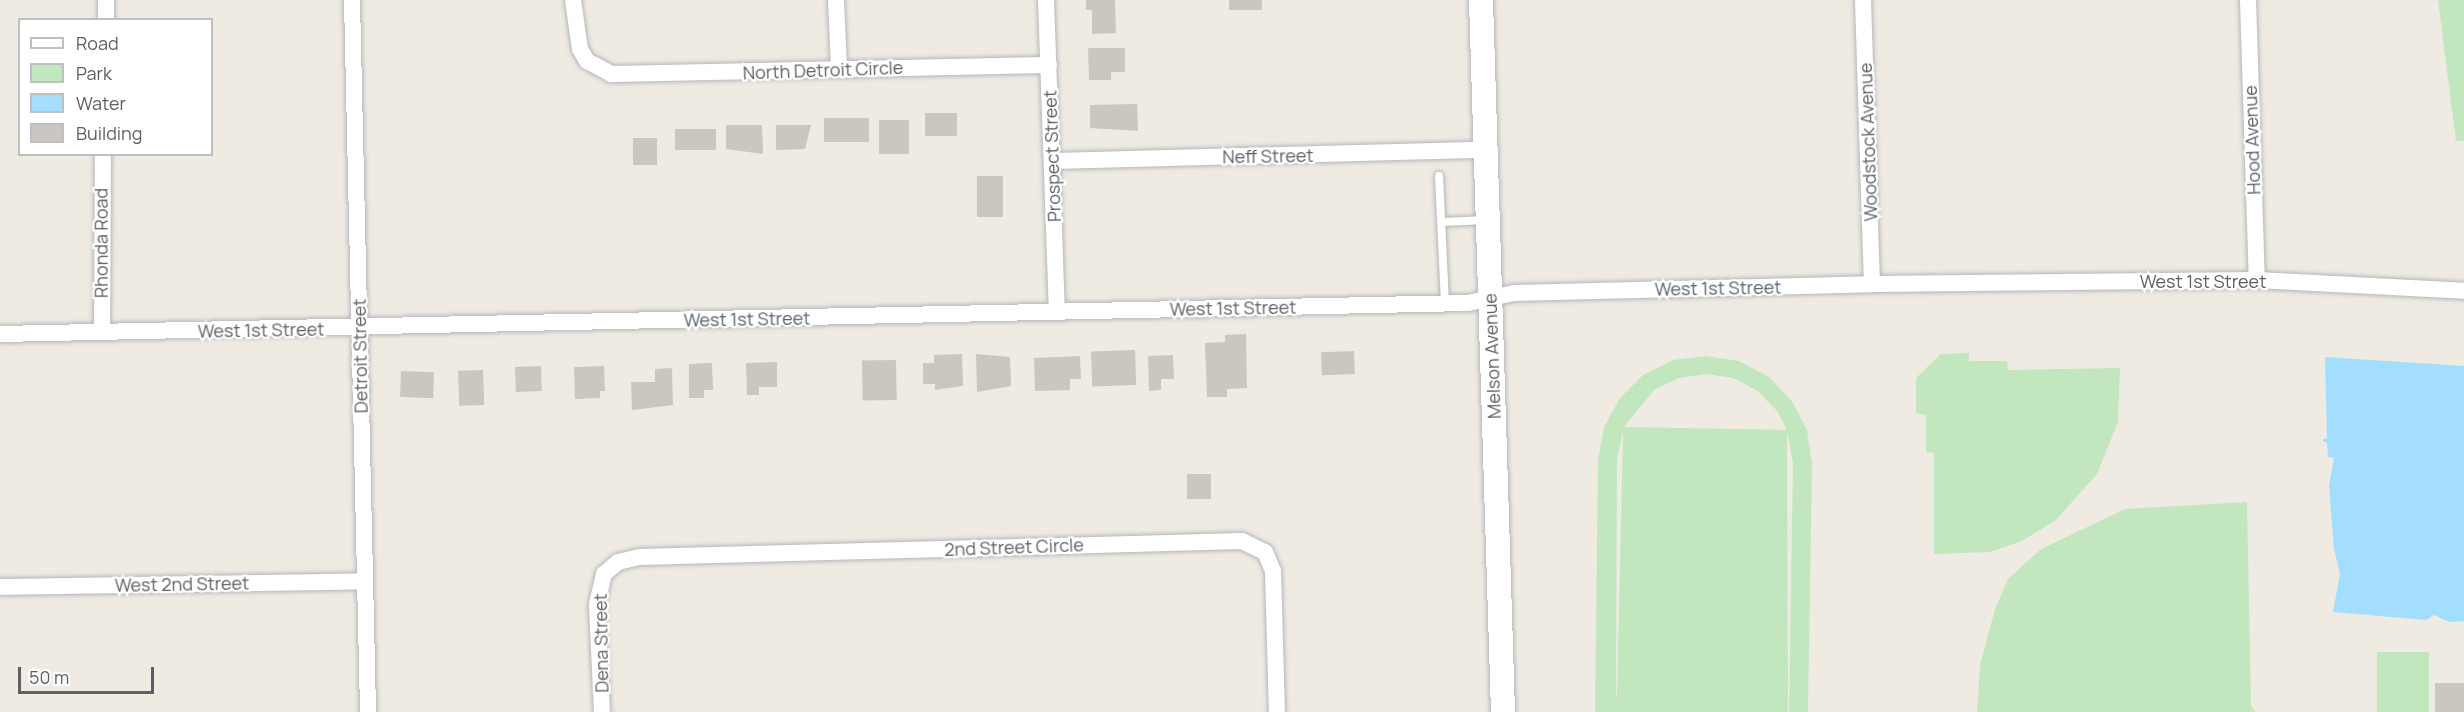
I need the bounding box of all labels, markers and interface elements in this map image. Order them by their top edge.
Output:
legend [18,18,213,156]
text: Road [76,31,119,55]
street label: North Detroit Circle [742,56,904,84]
text: Park [76,61,112,85]
street label: Woodstock Avenue [1854,62,1882,222]
street label: Hood Avenue [2239,85,2265,195]
street label: Prospect Street [1039,90,1065,222]
text: Water [76,91,126,115]
text: Building [76,121,142,145]
street label: Neff Street [1222,144,1314,168]
street label: Rhonda Road [90,188,112,298]
street label: West 1st Street [2140,270,2266,292]
street label: West 1st Street [1654,276,1782,300]
street label: Melson Avenue [1479,293,1505,419]
street label: West 1st Street [1169,296,1297,320]
street label: Detroit Street [348,298,372,414]
street label: West 1st Street [683,307,811,331]
street label: West 1st Street [197,318,325,342]
street label: 2nd Street Circle [944,534,1084,560]
street label: West 2nd Street [115,572,249,596]
street label: Dena Street [589,593,613,693]
scale bar [21,655,158,693]
text: 50 m [29,665,69,689]

